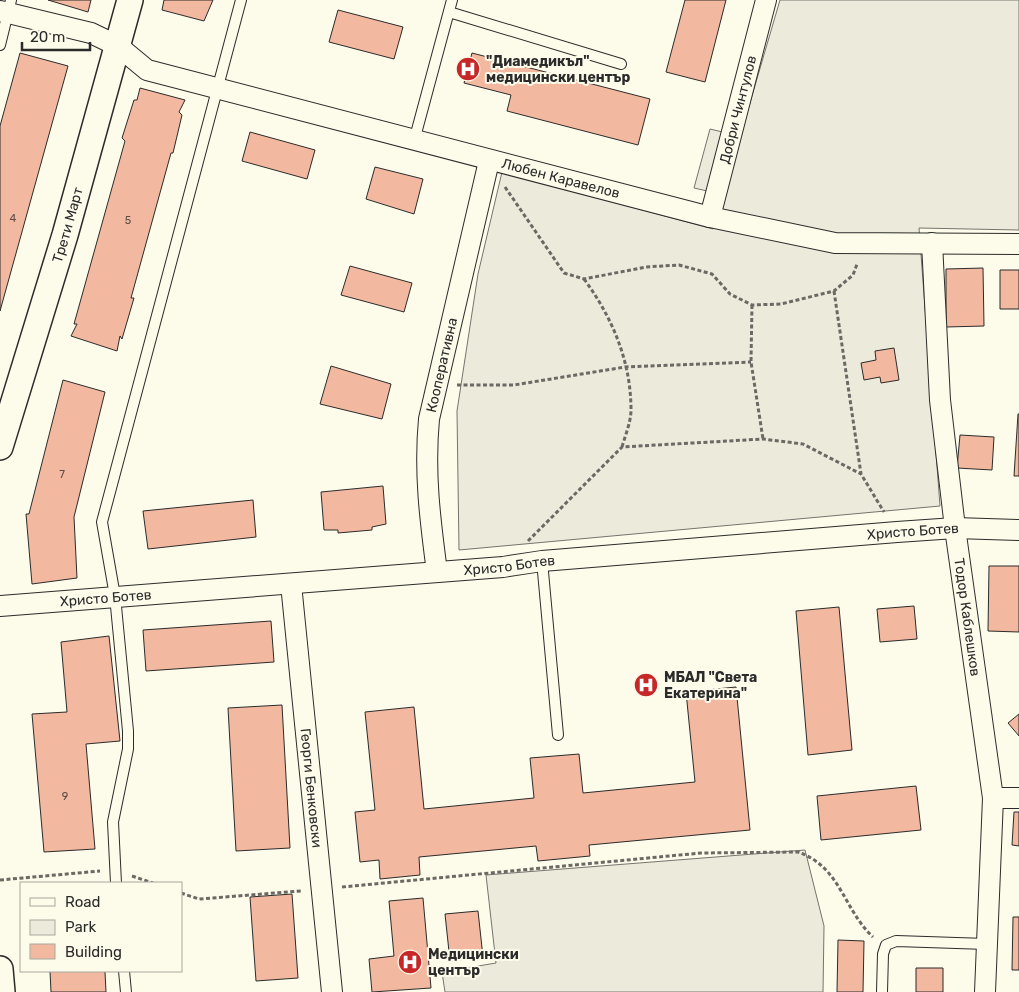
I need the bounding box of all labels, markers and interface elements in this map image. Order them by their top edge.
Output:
scale bar [22,20,90,52]
text: 20 m [30,28,65,46]
place label: "Диамедикъл" медицински център [486,53,630,86]
street label: Добри Чинтулов [716,54,760,166]
hospital icon: "Диамедикъл" медицински център [455,56,481,82]
street label: Любен Каравелов [500,155,622,202]
street label: Трети Март [49,185,87,265]
house number: 4 [10,212,17,225]
house number: 5 [125,214,132,227]
street label: Кооперативна [423,316,461,414]
house number: 7 [59,468,65,481]
street label: Христо Ботев [866,520,959,543]
street label: Христо Ботев [463,552,556,579]
street label: Тодор Каблешков [950,557,984,678]
street label: Христо Ботев [59,586,152,610]
place label: МБАЛ "Света Екатерина" [664,669,757,702]
hospital icon: МБАЛ "Света Екатерина" [633,672,659,698]
street label: Георги Бенковски [297,727,325,849]
house number: 9 [62,790,68,803]
legend [20,882,182,972]
text: Road [65,893,101,911]
text: Park [65,918,96,936]
text: Building [65,943,122,961]
place label: Медицински център [428,946,519,979]
hospital icon: Медицински център [397,949,423,975]

